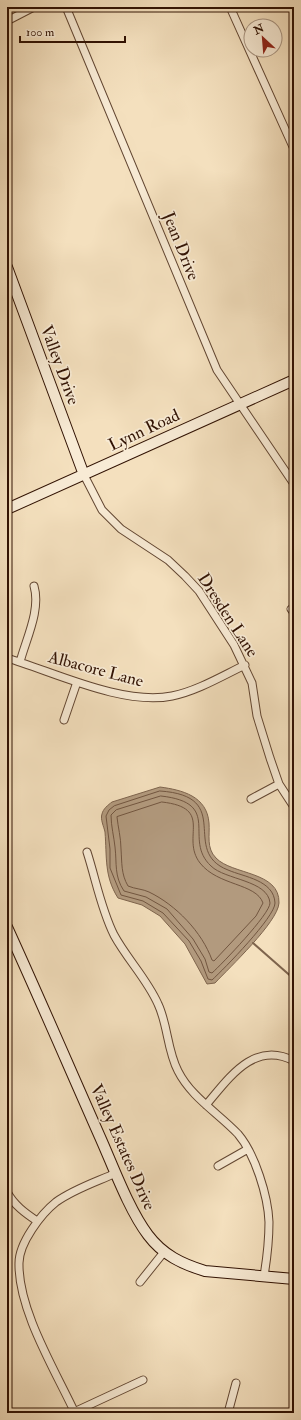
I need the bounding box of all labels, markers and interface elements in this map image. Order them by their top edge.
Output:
scale bar [20,18,125,44]
north arrow [243,18,283,58]
text: N [251,21,267,38]
text: 100 m [26,25,55,40]
street label: Jean Drive [156,208,204,284]
street label: Valley Drive [35,322,84,408]
street label: Lynn Road [105,404,184,457]
street label: Dresden Lane [193,569,263,661]
street label: Albacore Lane [45,646,146,692]
street label: Valley Estates Drive [85,1081,160,1214]

